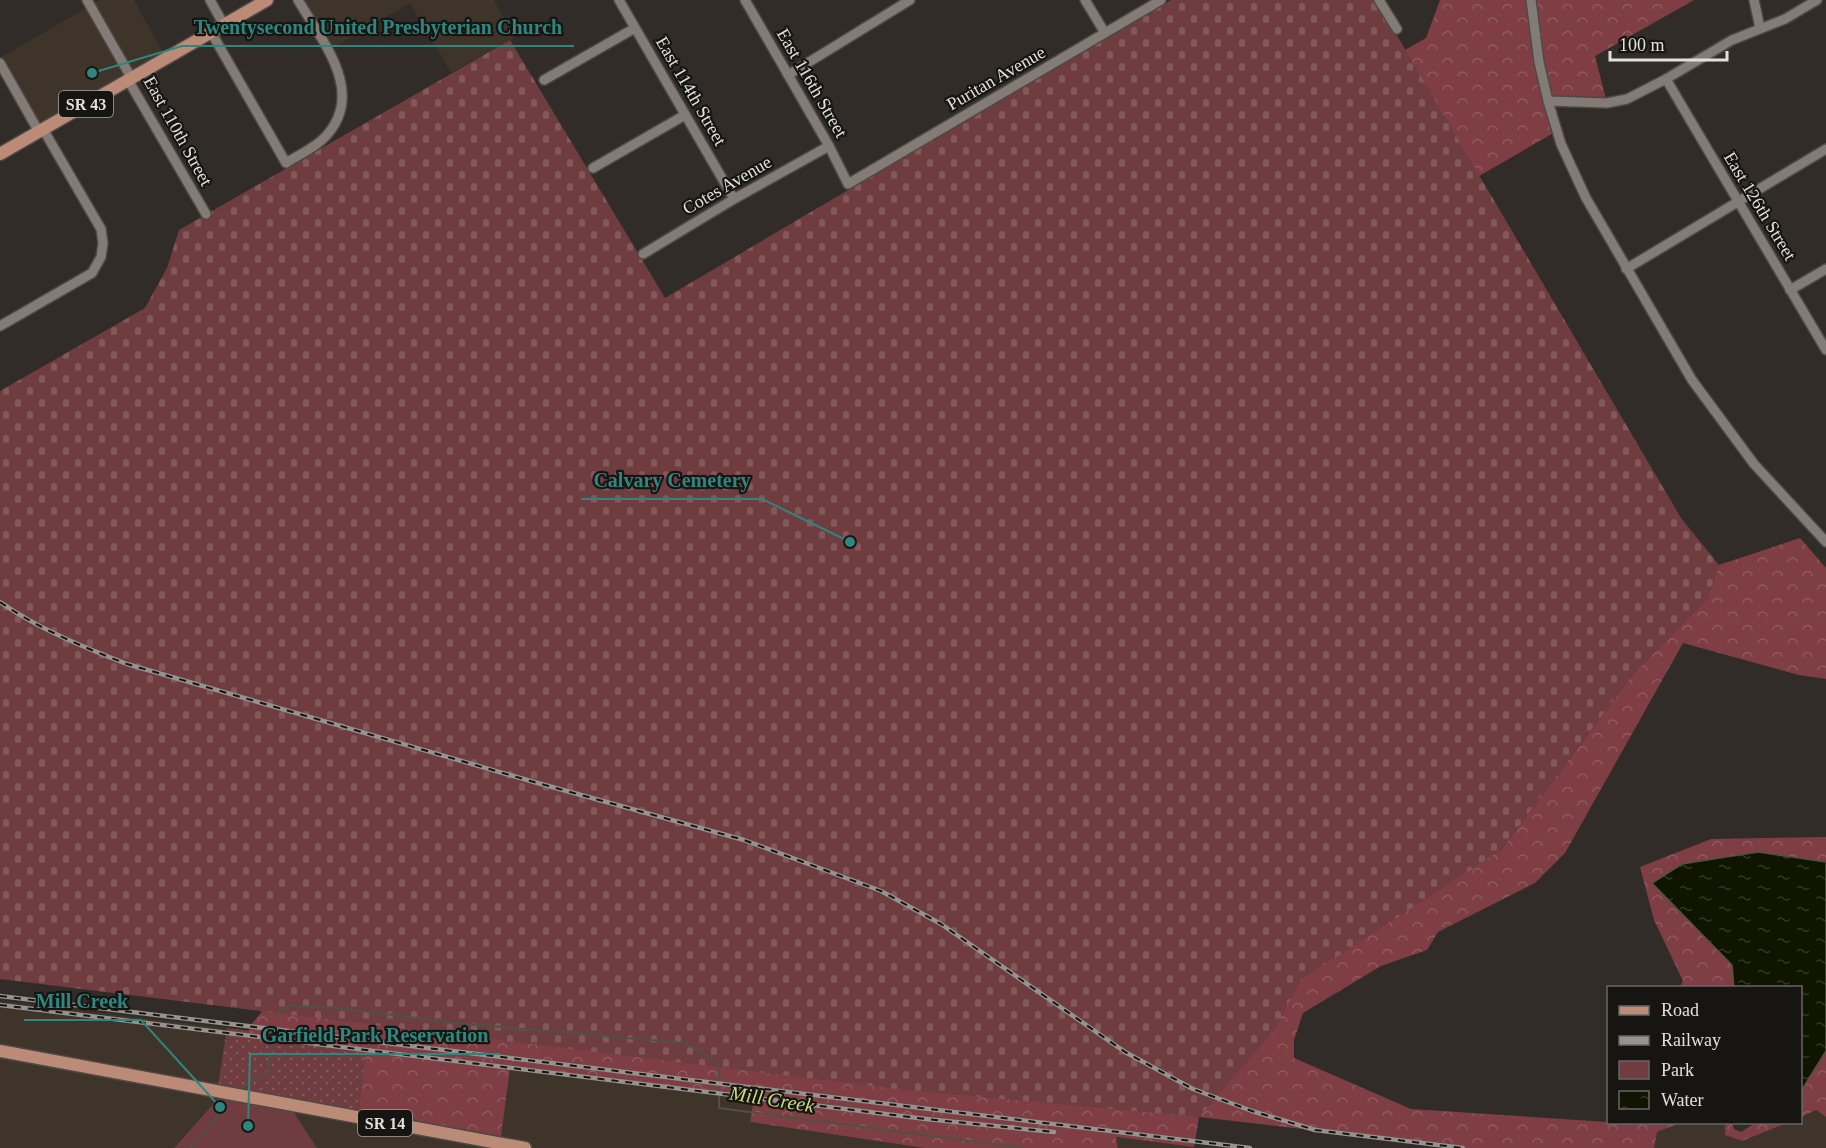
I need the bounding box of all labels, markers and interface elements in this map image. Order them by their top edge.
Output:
callout: Twentysecond United Presbyterian Church [182,8,574,46]
text: Twentysecond United Presbyterian Church [194,16,562,39]
scale bar [1610,24,1727,62]
street label: East 116th Street [773,25,851,141]
street label: East 114th Street [652,33,730,149]
text: 100 m [1619,35,1665,55]
street label: Puritan Avenue [943,42,1049,114]
street label: East 110th Street [140,73,216,189]
road number: SR 43 [59,91,113,117]
street label: East 126th Street [1720,148,1800,264]
street label: Cotes Avenue [679,152,775,218]
callout: Calvary Cemetery [581,461,762,499]
text: Calvary Cemetery [593,469,751,492]
callout: Mill Creek [24,982,141,1020]
legend [1607,986,1802,1124]
text: Mill Creek [36,990,129,1012]
text: Road [1661,1000,1699,1020]
callout: Garfield Park Reservation [250,1016,500,1054]
text: Garfield Park Reservation [262,1024,488,1046]
text: Railway [1661,1030,1721,1050]
text: Park [1661,1060,1694,1080]
water label: Mill Creek [727,1081,817,1117]
text: Water [1661,1090,1704,1110]
road number: SR 14 [358,1110,412,1136]

